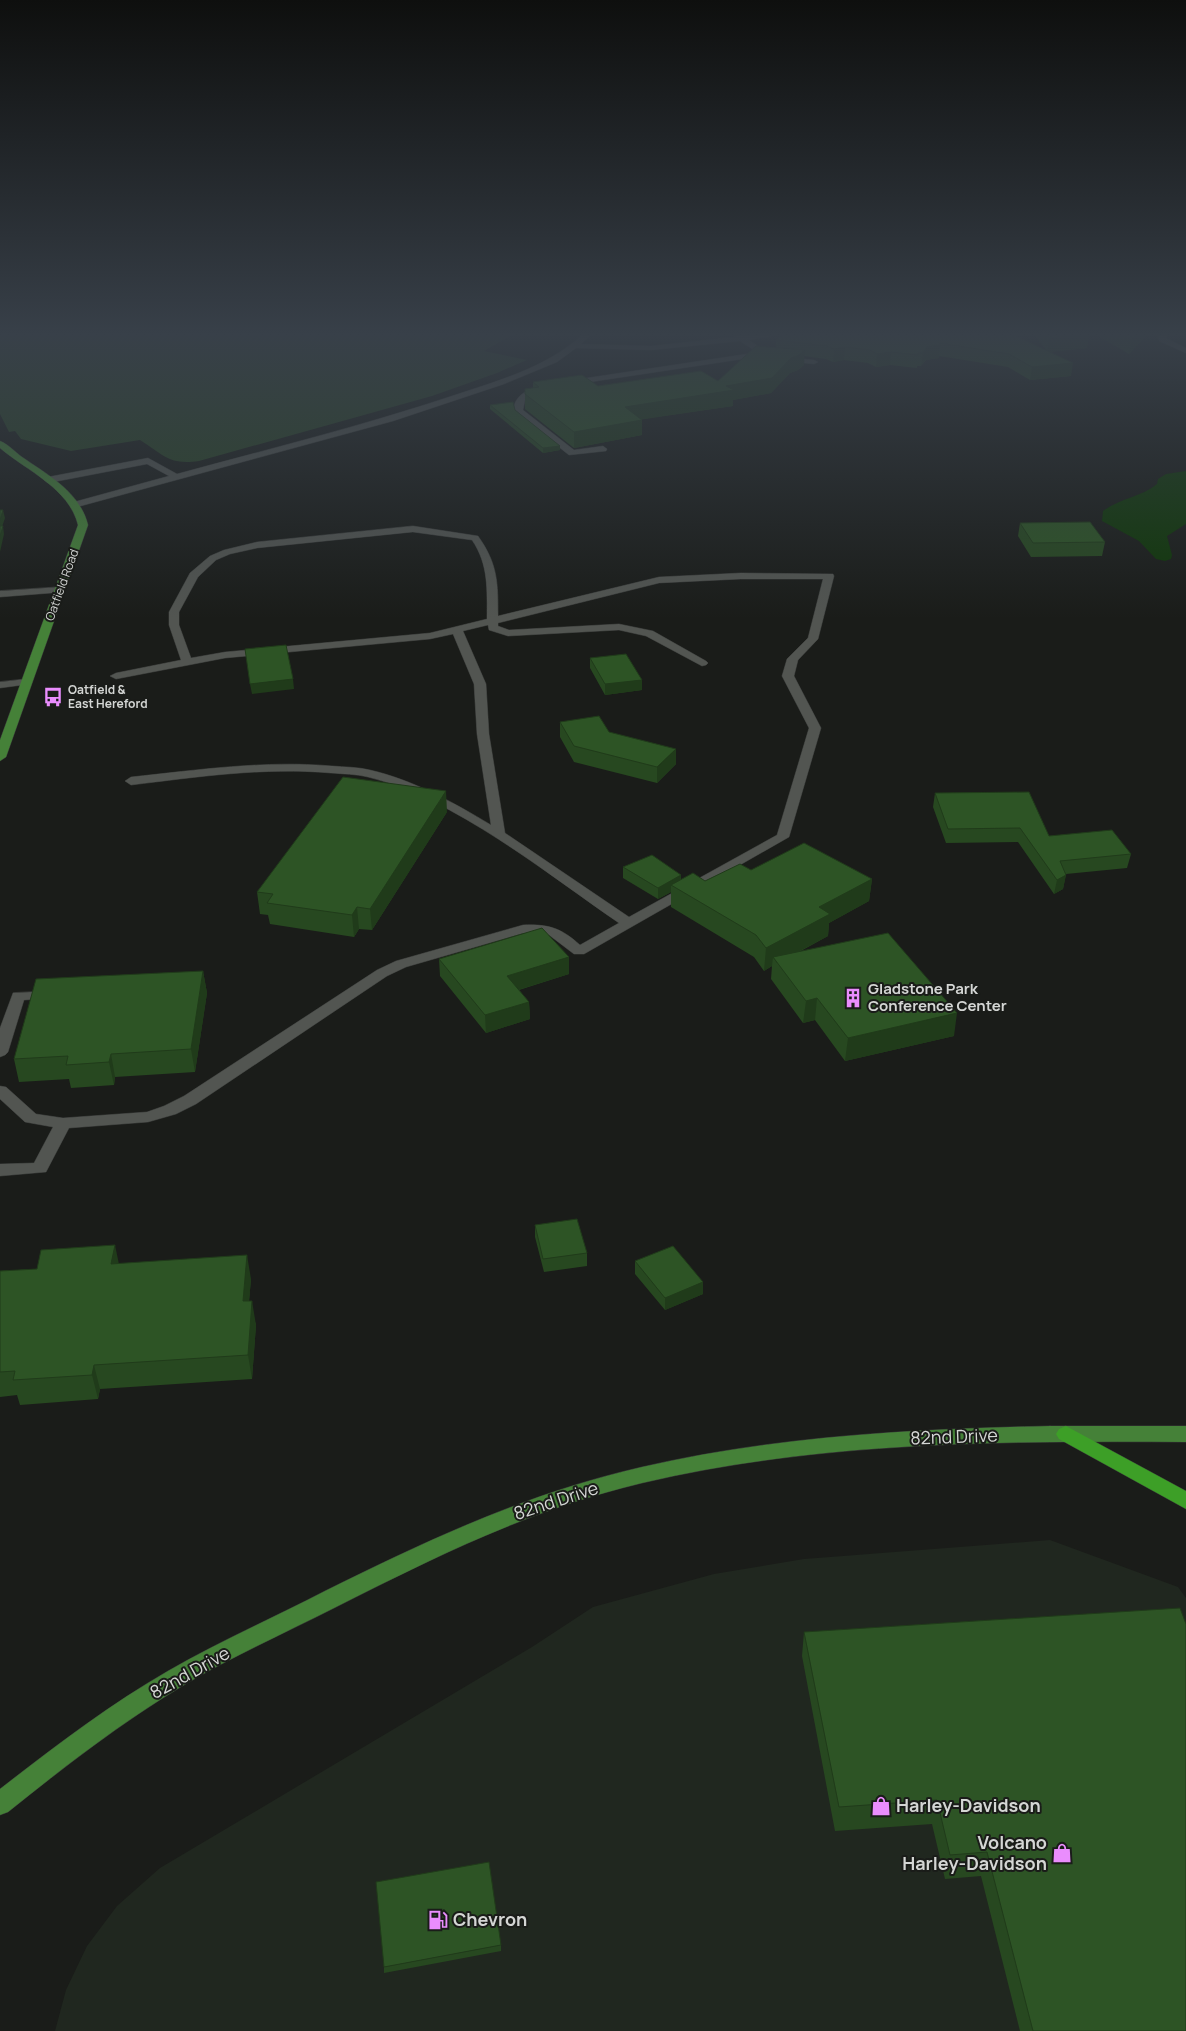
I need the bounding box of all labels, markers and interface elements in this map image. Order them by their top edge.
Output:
street label: Oatfield Road [41,547,82,623]
place label: Oatfield & East Hereford [68,681,148,712]
bus stop icon: Oatfield & East Hereford [42,686,64,708]
place label: Gladstone Park Conference Center [868,978,1007,1016]
building icon: Gladstone Park Conference Center [842,987,864,1009]
street label: 82nd Drive [910,1422,998,1450]
street label: 82nd Drive [510,1475,601,1525]
street label: 82nd Drive [145,1640,234,1704]
place label: Harley-Davidson [896,1793,1041,1817]
shop icon: Harley-Davidson [870,1795,892,1817]
place label: Volcano Harley-Davidson [902,1830,1047,1875]
shop icon: Volcano Harley-Davidson [1051,1842,1073,1864]
place label: Chevron [453,1907,527,1931]
fuel station icon: Chevron [427,1909,449,1931]

